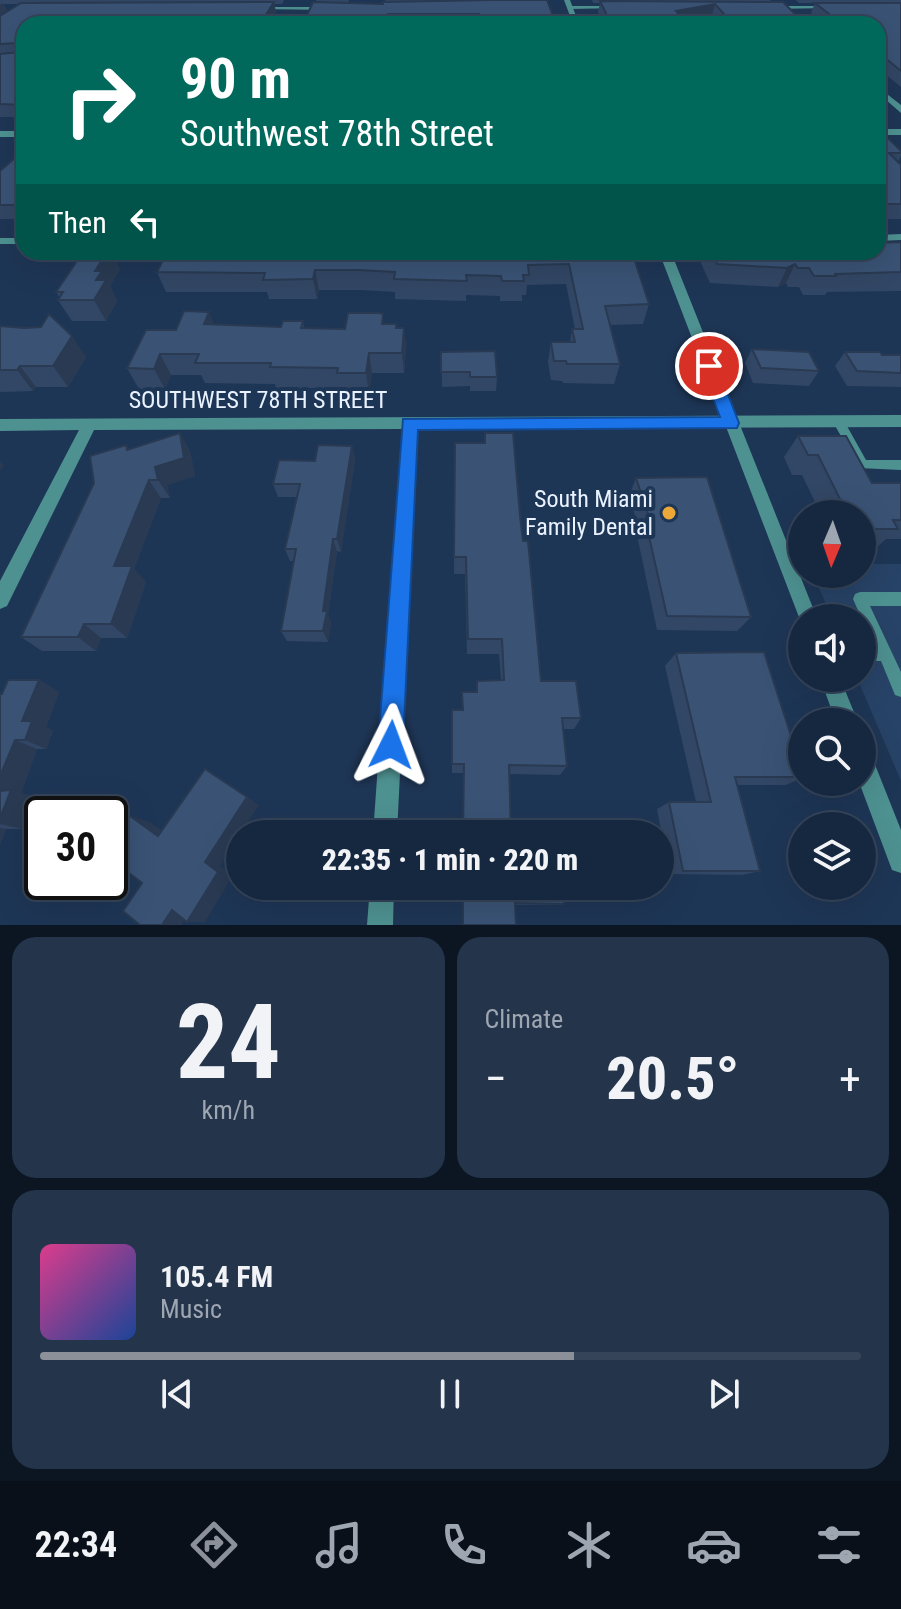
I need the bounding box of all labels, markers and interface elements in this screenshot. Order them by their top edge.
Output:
text: 90 m [180,46,291,112]
icon: right [48,48,152,152]
text: Southwest 78th Street [180,113,494,155]
icon: left [123,200,167,244]
text: Then [48,205,107,240]
pin [675,332,743,400]
icon: arrive [687,344,731,388]
street label: SOUTHWEST 78TH STREET [129,386,387,414]
place label: South Miami Family Dental [525,485,653,541]
north arrow [788,500,876,588]
map controls [788,500,876,900]
marker: South Miami Family Dental [660,504,678,522]
button: sound [788,604,876,692]
position arrow [349,703,433,787]
button: search [788,708,876,796]
speed limit sign: 30 [24,796,128,900]
button: layers [788,812,876,900]
text: 22:35 · 1 min · 220 m [322,842,578,877]
text: 24 [176,982,281,1103]
text: Climate [485,1004,563,1034]
text: 20.5° [606,1043,739,1114]
text: − [485,1053,507,1105]
text: + [839,1053,861,1105]
text: km/h [202,1095,255,1125]
text: 105.4 FM [160,1259,273,1294]
text: Music [160,1294,222,1324]
icon: previous [155,1372,199,1416]
icon: pause [428,1372,472,1416]
icon: next [702,1372,746,1416]
icon: directions [186,1517,242,1573]
icon: music [311,1517,367,1573]
icon: phone [436,1517,492,1573]
icon: climate [561,1517,617,1573]
icon: car [686,1517,742,1573]
icon: filters [811,1517,867,1573]
text: 22:34 [34,1524,117,1566]

